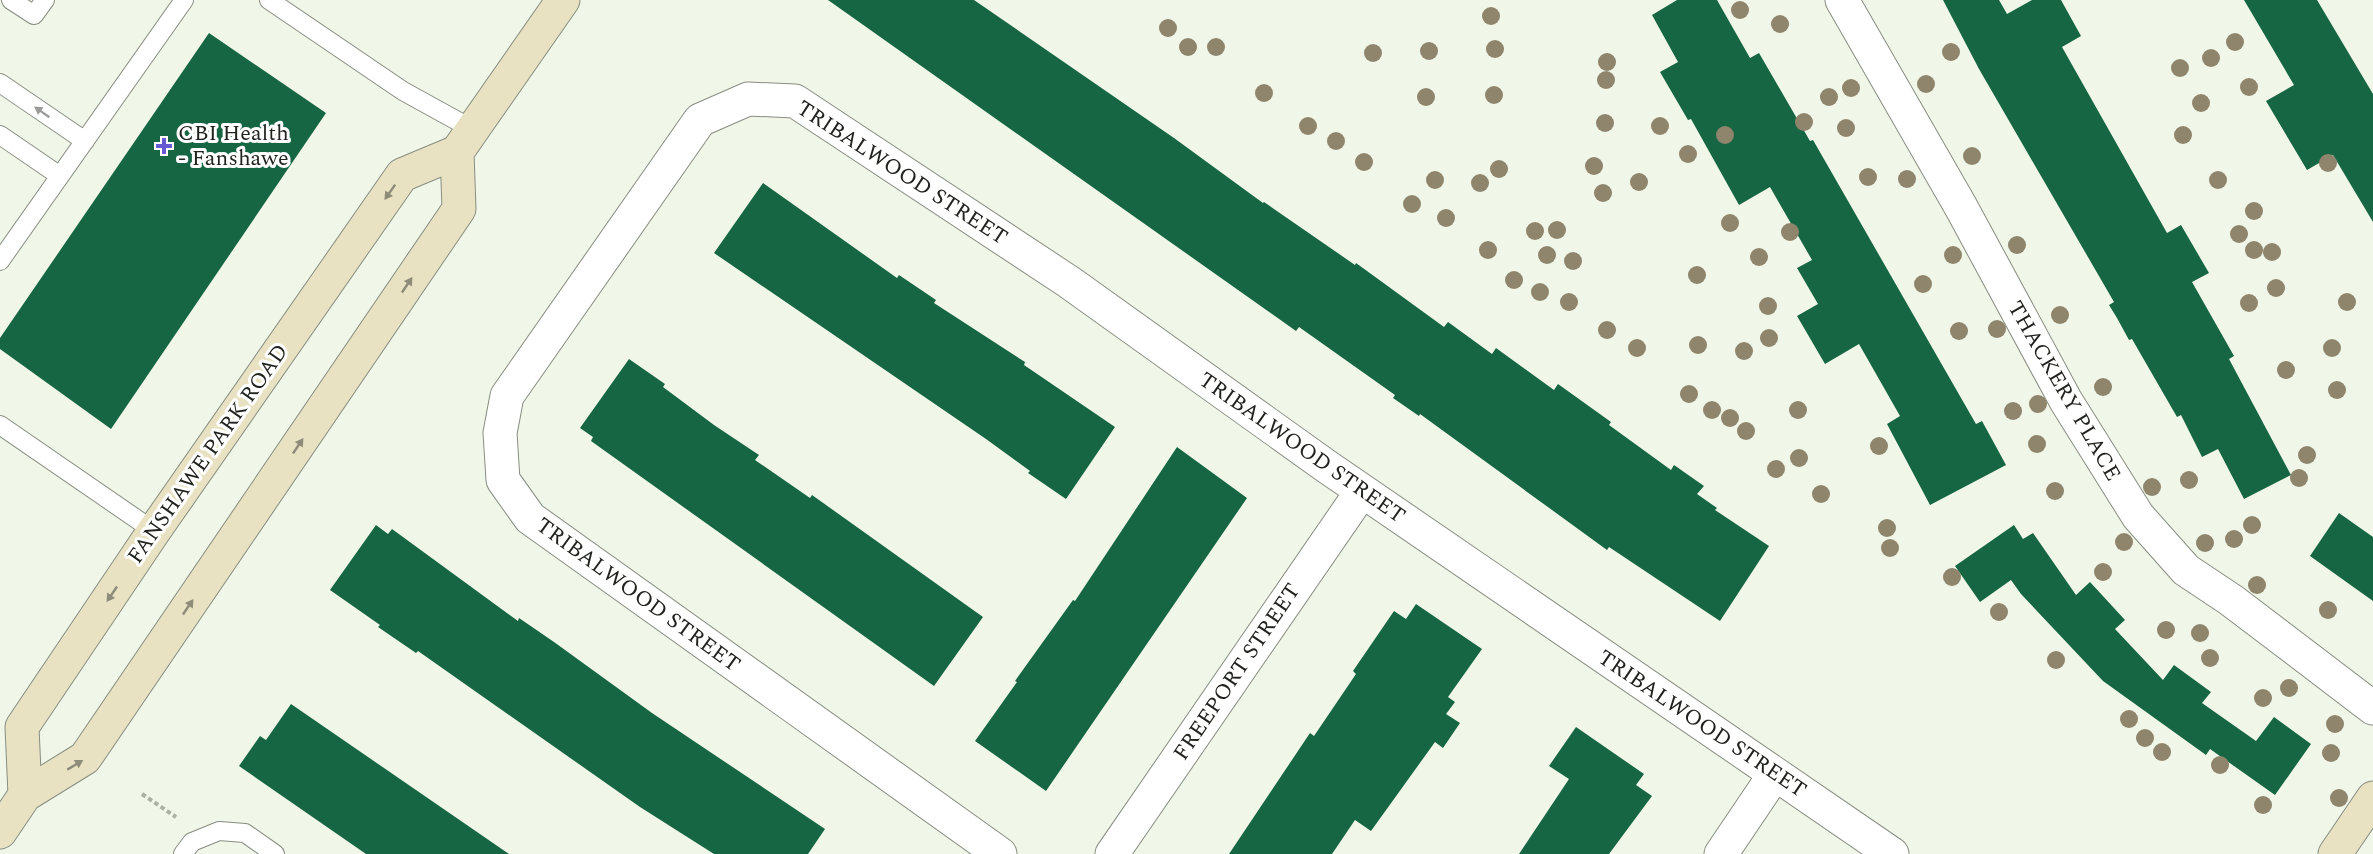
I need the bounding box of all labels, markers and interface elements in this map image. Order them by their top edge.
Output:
street label: TRIBALWOOD STREET [790,92,1014,254]
one-way arrow [35,106,51,118]
place label: CBI Health - Fanshawe [178,117,289,175]
marker: CBI Health - Fanshawe [155,137,173,155]
one-way arrow [384,183,396,199]
one-way arrow [401,277,413,293]
street label: THACKERY PLACE [1999,295,2129,487]
street label: FANSHAWE PARK ROAD [119,337,297,571]
street label: TRIBALWOOD STREET [1192,364,1412,532]
one-way arrow [292,438,303,454]
street label: TRIBALWOOD STREET [529,509,747,681]
street label: FREEPORT STREET [1165,577,1309,767]
one-way arrow [107,586,118,602]
one-way arrow [182,600,194,616]
street label: TRIBALWOOD STREET [1591,642,1813,806]
one-way arrow [67,759,83,770]

